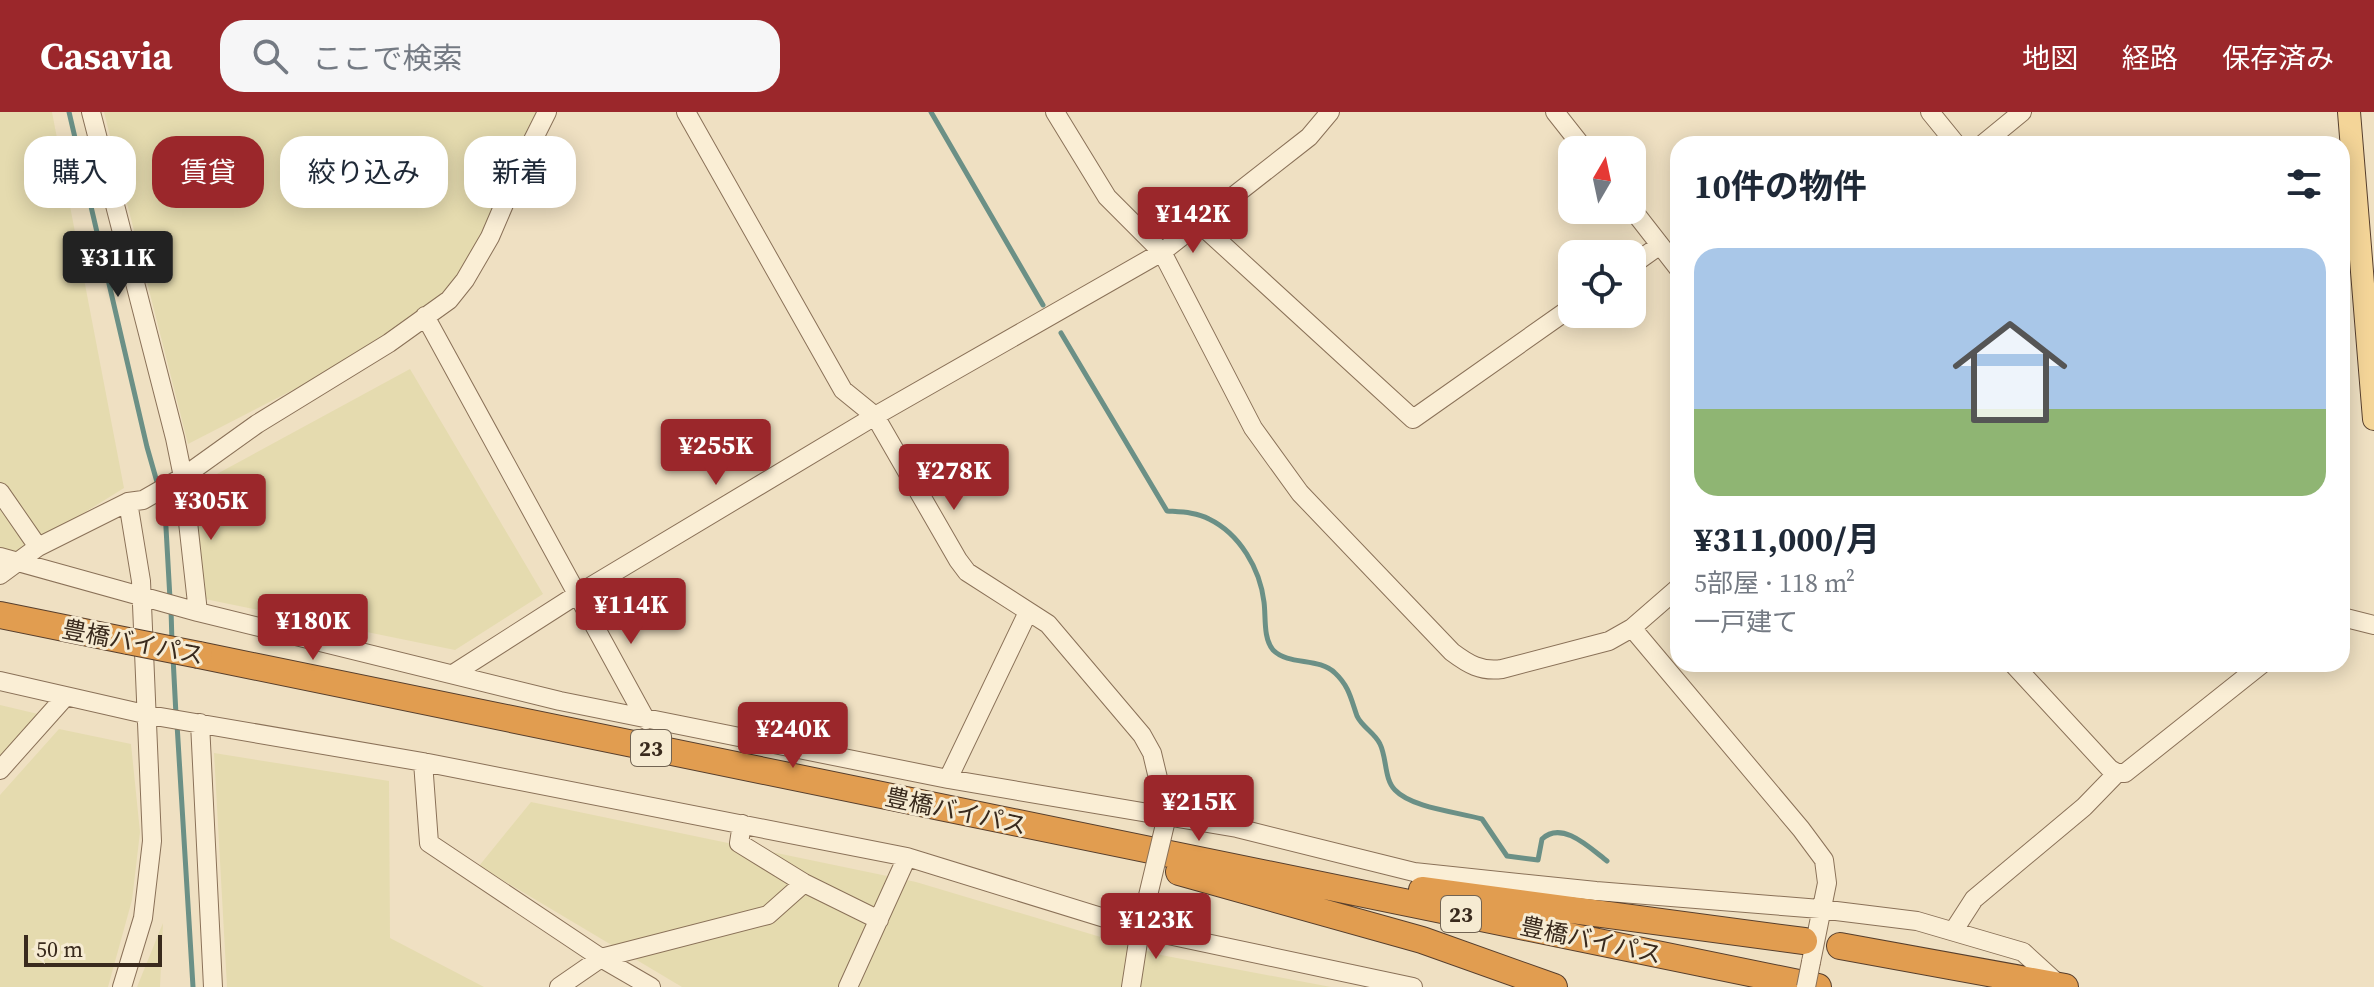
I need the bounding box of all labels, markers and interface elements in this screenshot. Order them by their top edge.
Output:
search box [220,20,780,92]
text: Casavia [40,30,172,82]
icon: search [248,34,292,78]
text: ここで検索 [312,38,462,79]
text: 地図 [2022,39,2078,77]
text: 経路 [2122,39,2178,77]
text: 保存済み [2222,39,2334,77]
chip: 購入 [24,136,136,208]
chip: 賃貸 [152,136,264,208]
chip: 絞り込み [280,136,448,208]
chip: 新着 [464,136,576,208]
north arrow [1558,136,1646,224]
map controls [1558,136,1646,328]
icon: filters [2282,162,2326,206]
text: 10件の物件 [1694,163,1867,209]
pin: ¥142K [1137,187,1249,255]
text: ¥142K [1156,195,1230,231]
pin: ¥311K [62,231,174,299]
text: ¥311K [81,239,155,275]
button: locate [1558,240,1646,328]
icon: home [1938,300,2082,444]
pin: ¥255K [660,419,772,487]
text: ¥255K [679,427,753,463]
pin: ¥278K [898,444,1010,512]
text: ¥278K [917,452,991,488]
pin: ¥305K [155,474,267,542]
text: ¥305K [174,482,248,518]
text: ¥311,000/月 [1694,516,1880,562]
text: 5部屋 · 118 m² [1694,565,1855,601]
pin: ¥114K [575,578,687,646]
text: ¥114K [594,586,668,622]
pin: ¥180K [257,594,369,662]
text: ¥180K [276,602,350,638]
text: 一戸建て [1694,604,1798,640]
street label: 豊橋バイパス [59,612,207,672]
pin: ¥240K [737,702,849,770]
text: ¥240K [756,710,830,746]
road number: 23 [631,730,671,766]
pin: ¥215K [1143,775,1255,843]
street label: 豊橋バイパス [882,780,1030,842]
text: ¥215K [1162,783,1236,819]
pin: ¥123K [1100,893,1212,961]
road number: 23 [1441,896,1481,932]
text: ¥123K [1119,901,1193,937]
street label: 豊橋バイパス [1517,909,1665,971]
scale bar [24,931,162,967]
text: 50 m [36,934,83,964]

